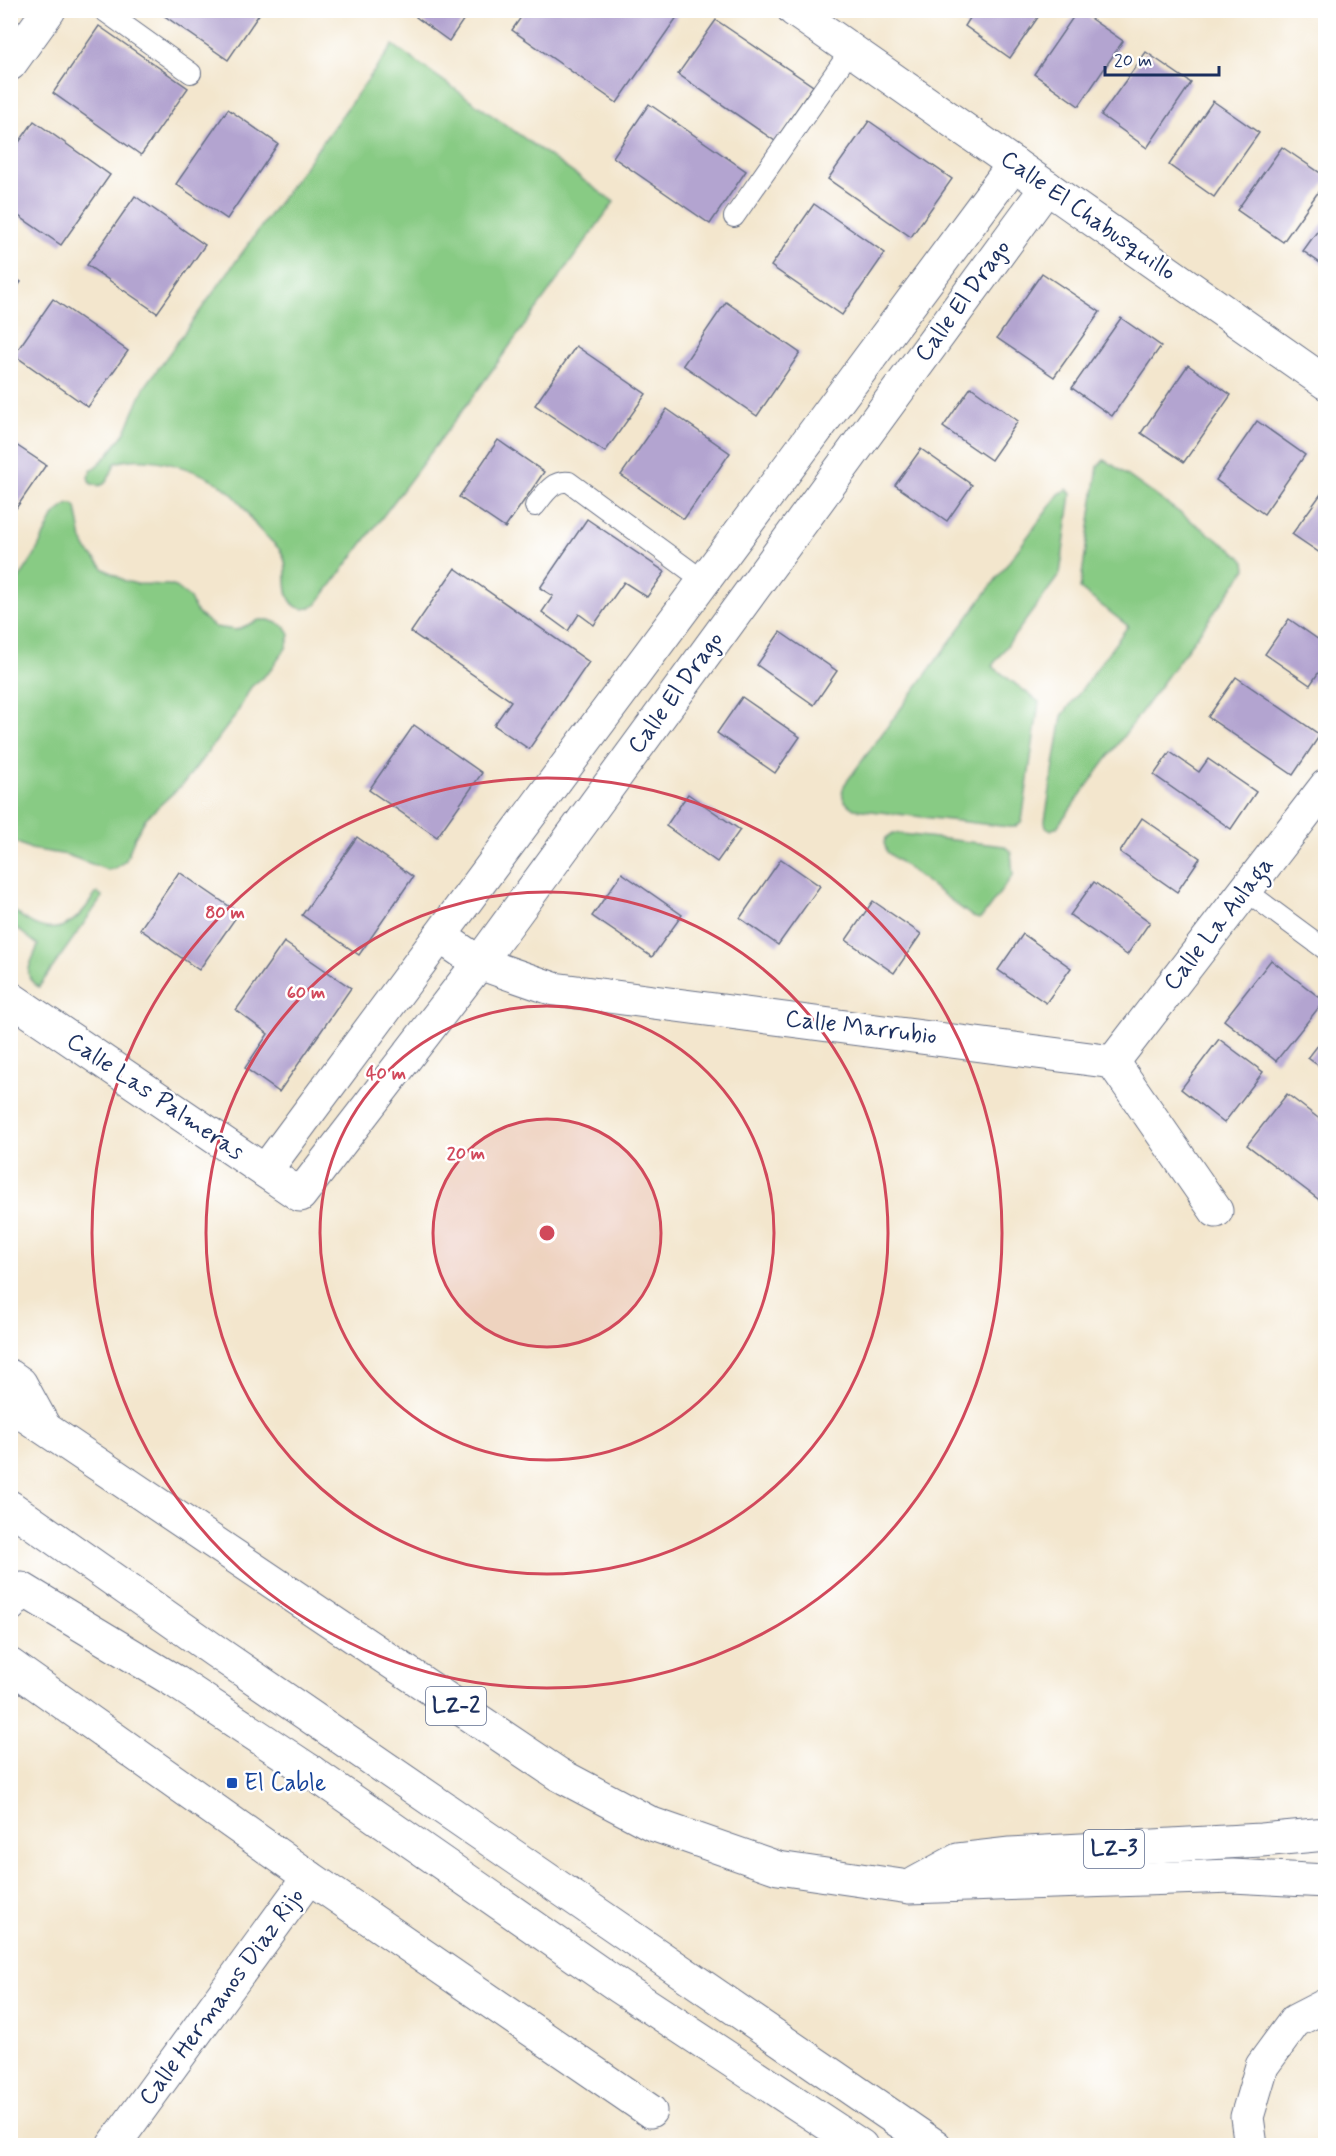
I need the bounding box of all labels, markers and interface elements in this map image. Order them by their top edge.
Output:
scale bar [1105,39,1219,77]
text: 20 m [1114,49,1152,73]
street label: Calle El Chabusquillo [994,144,1182,288]
street label: Calle El Drago [908,234,1018,368]
street label: Calle El Drago [621,626,731,760]
street label: Calle La Aulaga [1157,851,1283,999]
text: 80 m [205,901,245,925]
text: 60 m [287,981,325,1005]
street label: Calle Marrubio [783,1003,939,1053]
street label: Calle Las Palmeras [60,1026,250,1168]
text: 40 m [366,1062,406,1086]
text: 20 m [447,1142,485,1166]
centre of rings [537,1223,557,1243]
road number: LZ-2 [426,1687,486,1725]
place label: El Cable [244,1768,326,1799]
marker: El Cable [225,1776,239,1790]
road number: LZ-3 [1084,1830,1144,1868]
street label: Calle Hermanos Diaz Rijo [133,1882,311,2112]

